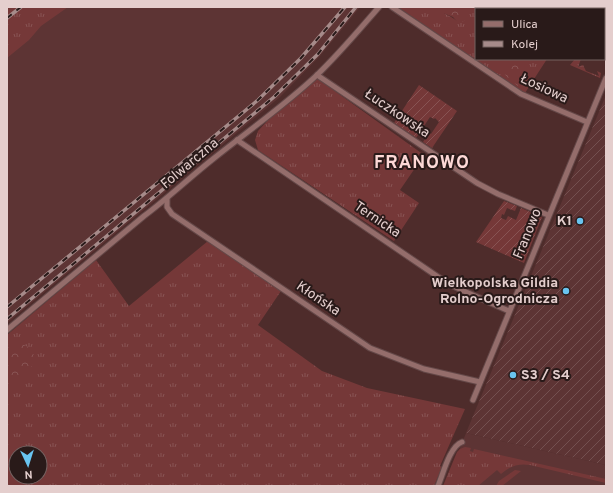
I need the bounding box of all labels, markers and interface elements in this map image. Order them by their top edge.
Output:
legend [475,8,605,60]
text: Ulica [511,17,538,33]
text: Kolej [511,37,538,53]
street label: Łosiowa [518,71,570,107]
street label: Łuczkowska [361,86,433,142]
street label: Folwarczna [158,135,222,193]
district label: FRANOWO [374,152,470,175]
street label: Ternicka [350,198,404,242]
street label: Franowo [510,206,546,262]
place label: K1 [557,213,572,230]
marker: K1 [575,216,585,226]
place label: Wielkopolska Gildia Rolno-Ogrodnicza [432,275,558,308]
street label: Kłońska [293,278,343,320]
marker: Wielkopolska Gildia Rolno-Ogrodnicza [561,286,571,296]
place label: S3 / S4 [521,367,570,384]
marker: S3 / S4 [508,370,518,380]
north arrow [8,445,48,485]
text: N [24,467,33,481]

